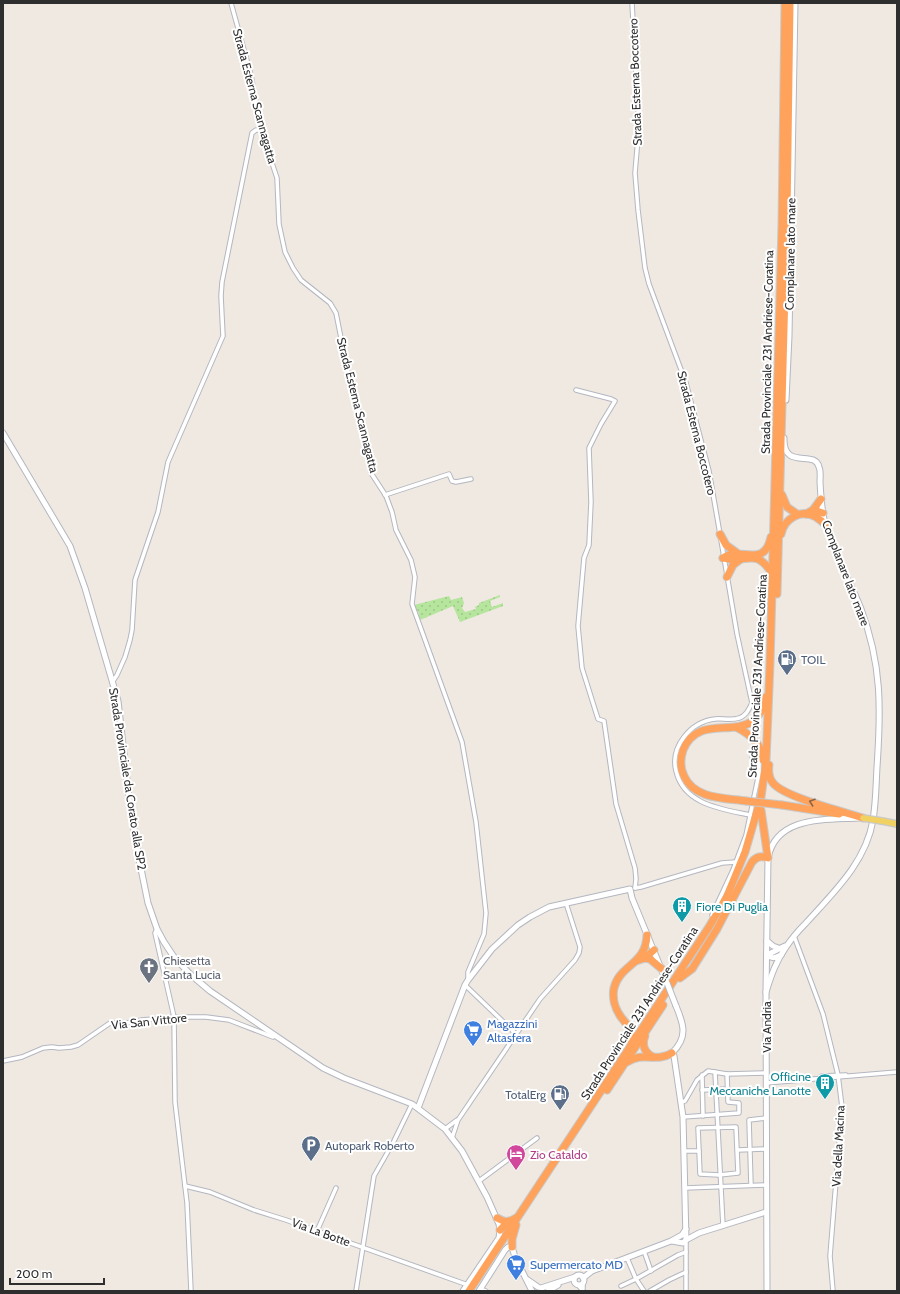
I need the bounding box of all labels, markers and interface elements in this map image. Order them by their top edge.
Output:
street label: Strada Esterna Boccotero [625,18,645,146]
street label: Strada Esterna Scannagatta [230,27,280,165]
street label: Complanare lato mare [782,198,798,310]
street label: Strada Provinciale 231 Andriese-Coratina [758,250,776,454]
street label: Strada Esterna Scannagatta [334,336,382,474]
street label: Strada Esterna Boccotero [674,369,720,497]
street label: Complanare lato mare [819,518,873,628]
street label: Strada Provinciale 231 Andriese-Coratina [744,574,770,778]
fuel station icon: TOIL [776,648,798,676]
place label: TOIL [801,652,825,667]
street label: Strada Provinciale da Corato alla SP2 [106,687,150,871]
one-way arrow [809,798,816,807]
building icon: Fiore Di Puglia [671,895,693,923]
place label: Fiore Di Puglia [696,899,768,914]
street label: Strada Provinciale 231 Andriese-Coratina [577,923,701,1103]
place label: Chiesetta Santa Lucia [163,953,221,982]
church icon: Chiesetta Santa Lucia [138,956,160,984]
street label: Via Andria [759,1001,774,1053]
street label: Via San Vittore [111,1010,187,1032]
place label: Magazzini Altasfera [487,1016,537,1045]
supermarket icon: Magazzini Altasfera [462,1019,484,1047]
place label: Officine Meccaniche Lanotte [709,1069,811,1098]
building icon: Officine Meccaniche Lanotte [814,1072,836,1100]
fuel station icon: TotalErg [549,1083,571,1111]
place label: TotalErg [505,1087,547,1102]
street label: Via della Macina [828,1105,848,1187]
parking icon: Autopark Roberto [300,1134,322,1162]
place label: Autopark Roberto [325,1138,415,1153]
hotel icon: Zio Cataldo [505,1143,527,1171]
place label: Zio Cataldo [530,1147,588,1162]
street label: Via La Botte [290,1214,352,1250]
supermarket icon: Supermercato MD [505,1253,527,1281]
place label: Supermercato MD [530,1257,623,1272]
scale bar [10,1260,104,1286]
text: 200 m [16,1266,52,1281]

